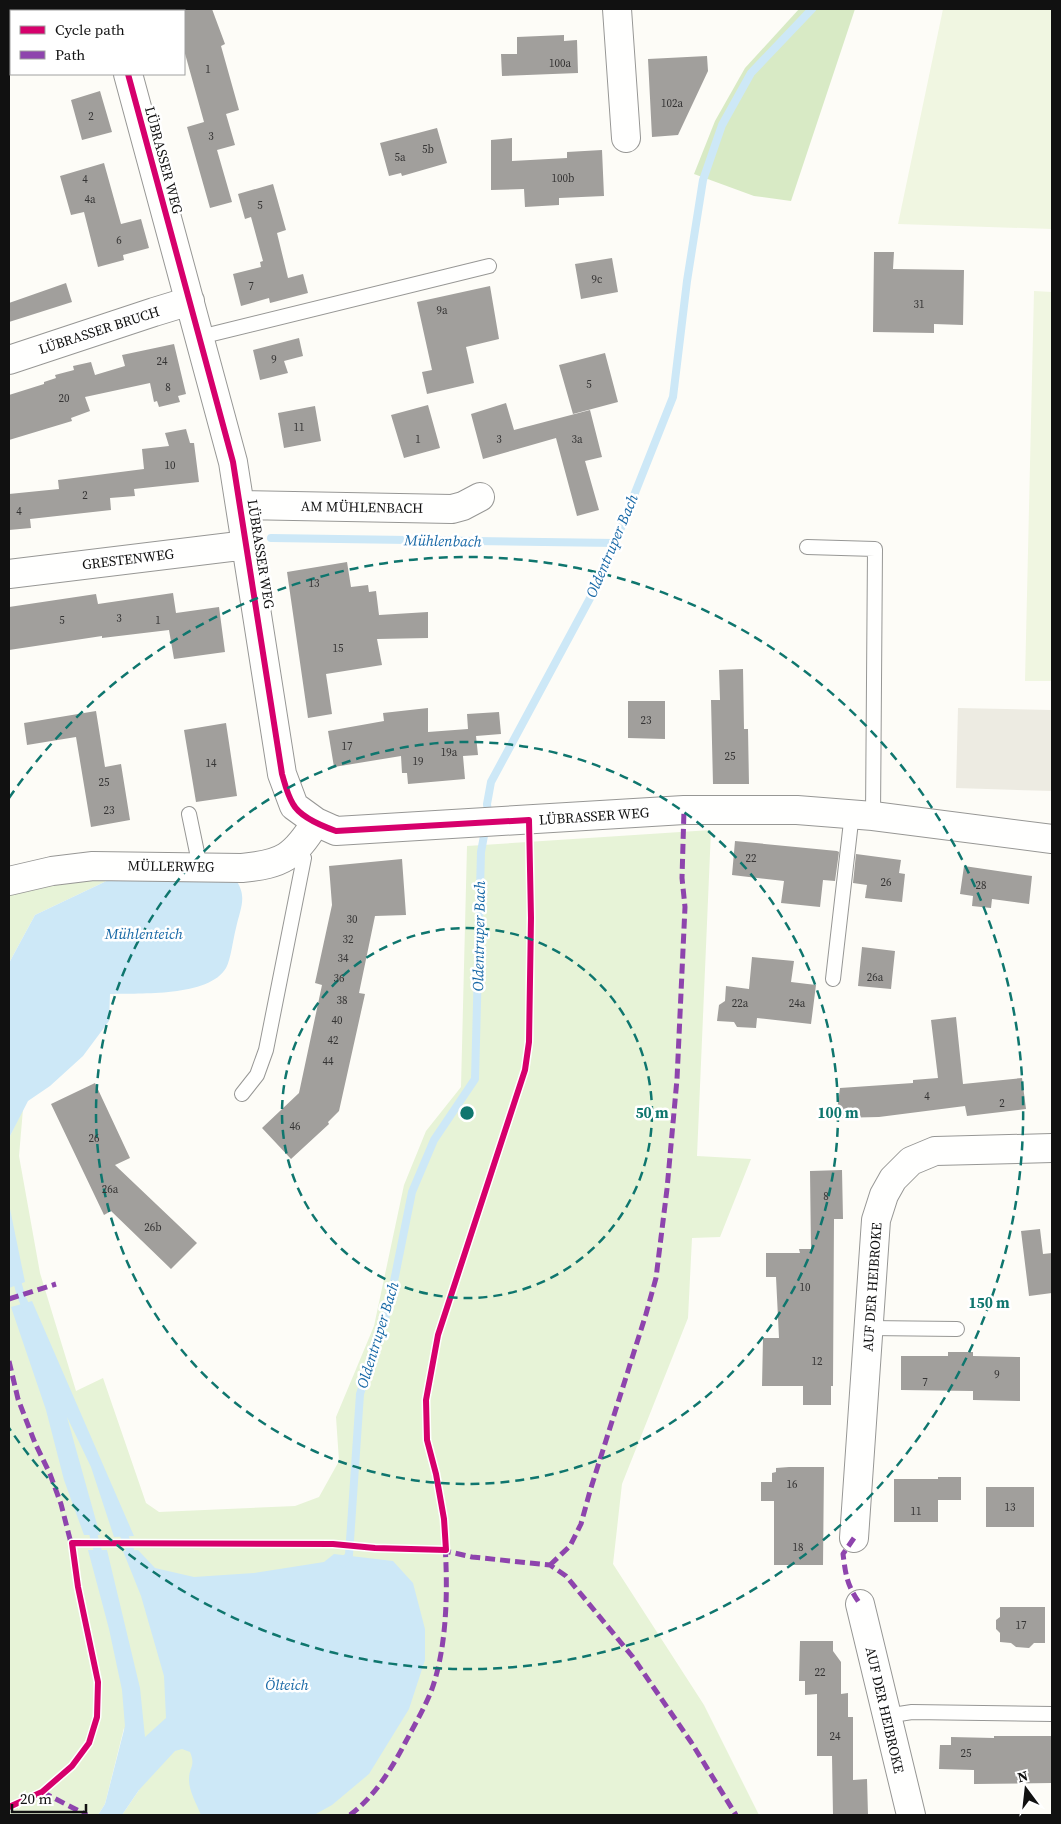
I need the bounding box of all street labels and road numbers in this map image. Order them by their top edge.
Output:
street label: LÜBRASSER WEG [140,104,188,216]
street label: LÜBRASSER BRUCH [36,301,162,359]
street label: AM MÜHLENBACH [301,496,423,518]
street label: LÜBRASSER WEG [242,498,280,611]
street label: GRESTENWEG [81,543,176,575]
street label: LÜBRASSER WEG [538,802,650,830]
street label: MÜLLERWEG [127,855,215,877]
street label: AUF DER HEIBROKE [858,1222,886,1352]
street label: AUF DER HEIBROKE [861,1645,909,1775]

